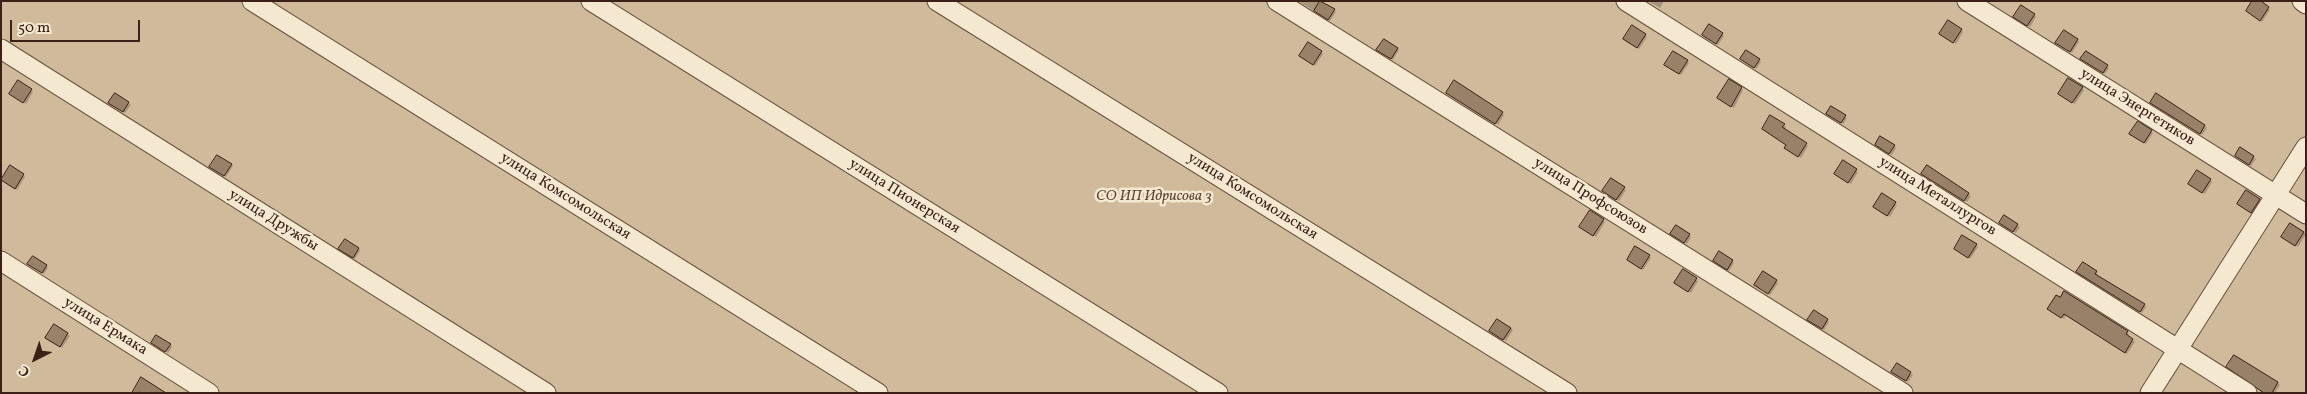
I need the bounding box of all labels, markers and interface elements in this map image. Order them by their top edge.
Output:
scale bar [12,10,142,42]
text: 50 m [18,18,50,39]
street label: улица Энергетиков [2076,65,2198,151]
street label: улица Комсомольская [496,149,634,245]
street label: улица Комсомольская [1183,149,1321,245]
street label: улица Металлургов [1875,153,1999,241]
street label: улица Пионерская [845,155,963,239]
street label: улица Профсоюзов [1530,155,1650,239]
street label: улица Дружбы [225,186,321,256]
park label: СО ИП Идрисова 3 [1096,188,1212,206]
street label: улица Ермака [60,294,150,360]
north arrow [10,334,60,384]
text: С [15,361,34,381]

